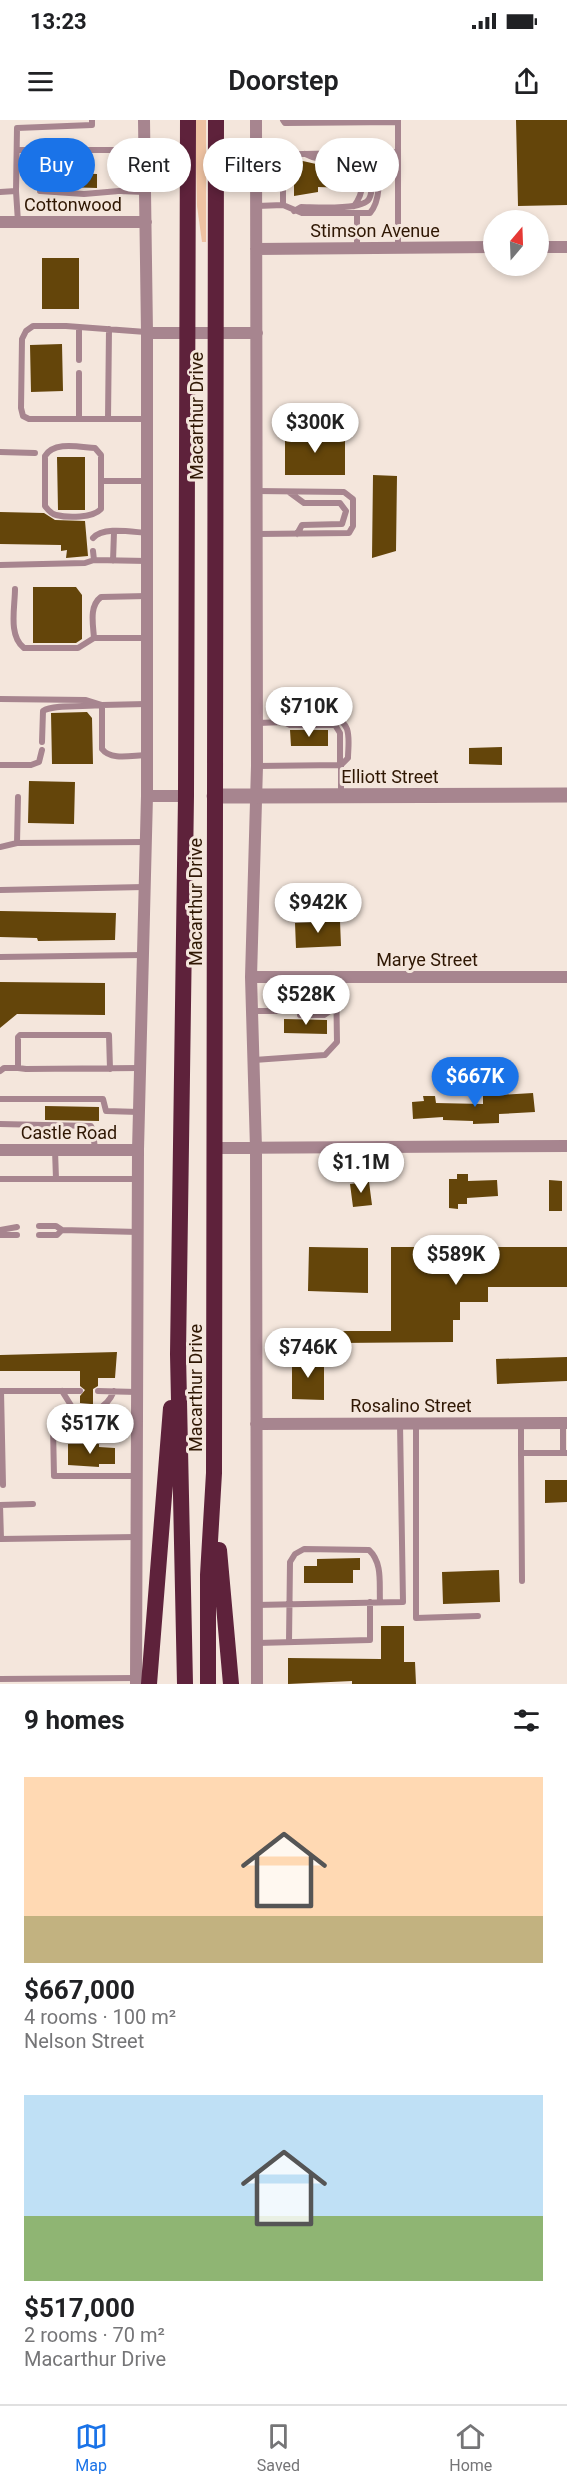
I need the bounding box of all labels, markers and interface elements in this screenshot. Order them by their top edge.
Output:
text: 13:23 [30,9,87,34]
icon: menu [24,65,57,98]
text: Doorstep [228,65,339,97]
icon: share [510,65,543,98]
chip: Buy [18,138,95,192]
chip: Rent [107,138,191,192]
chip: Filters [203,138,303,192]
chip: New [315,138,399,192]
street label: Cottonwood [24,194,122,215]
north arrow [483,210,549,276]
map controls [483,210,549,276]
street label: Stimson Avenue [310,220,440,241]
street label: Macarthur Drive [186,352,207,480]
pin: $300K [273,403,357,454]
text: $300K [286,410,344,434]
pin: $710K [267,687,351,738]
text: $710K [280,694,338,718]
street label: Elliott Street [341,766,439,787]
street label: Macarthur Drive [185,838,206,966]
pin: $942K [276,883,360,934]
text: $942K [289,890,347,914]
street label: Marye Street [376,949,478,970]
pin: $528K [264,975,348,1026]
text: $528K [277,982,335,1006]
pin: $667K [433,1057,517,1108]
text: $667K [446,1064,504,1088]
street label: Castle Road [21,1122,117,1143]
pin: $1.1M [319,1143,403,1194]
text: $1.1M [332,1150,390,1174]
pin: $589K [414,1235,498,1286]
text: $589K [427,1242,485,1266]
street label: Macarthur Drive [185,1324,206,1452]
pin: $746K [266,1328,350,1379]
text: $746K [279,1335,337,1359]
street label: Rosalino Street [350,1395,472,1416]
pin: $517K [48,1404,132,1455]
text: $517K [61,1411,119,1435]
icon: filters [510,1704,543,1737]
text: 9 homes [24,1705,125,1735]
icon: home [230,1816,338,1924]
text: $667,000 [24,1975,135,2005]
text: 4 rooms · 100 m² [24,2005,176,2029]
text: Nelson Street [24,2029,144,2053]
icon: home [230,2134,338,2242]
text: $517,000 [24,2293,135,2323]
text: 2 rooms · 70 m² [24,2323,165,2347]
text: Macarthur Drive [24,2347,166,2371]
tab: Map [75,2420,108,2475]
tab: Saved [257,2420,300,2475]
tab: Home [449,2420,492,2475]

